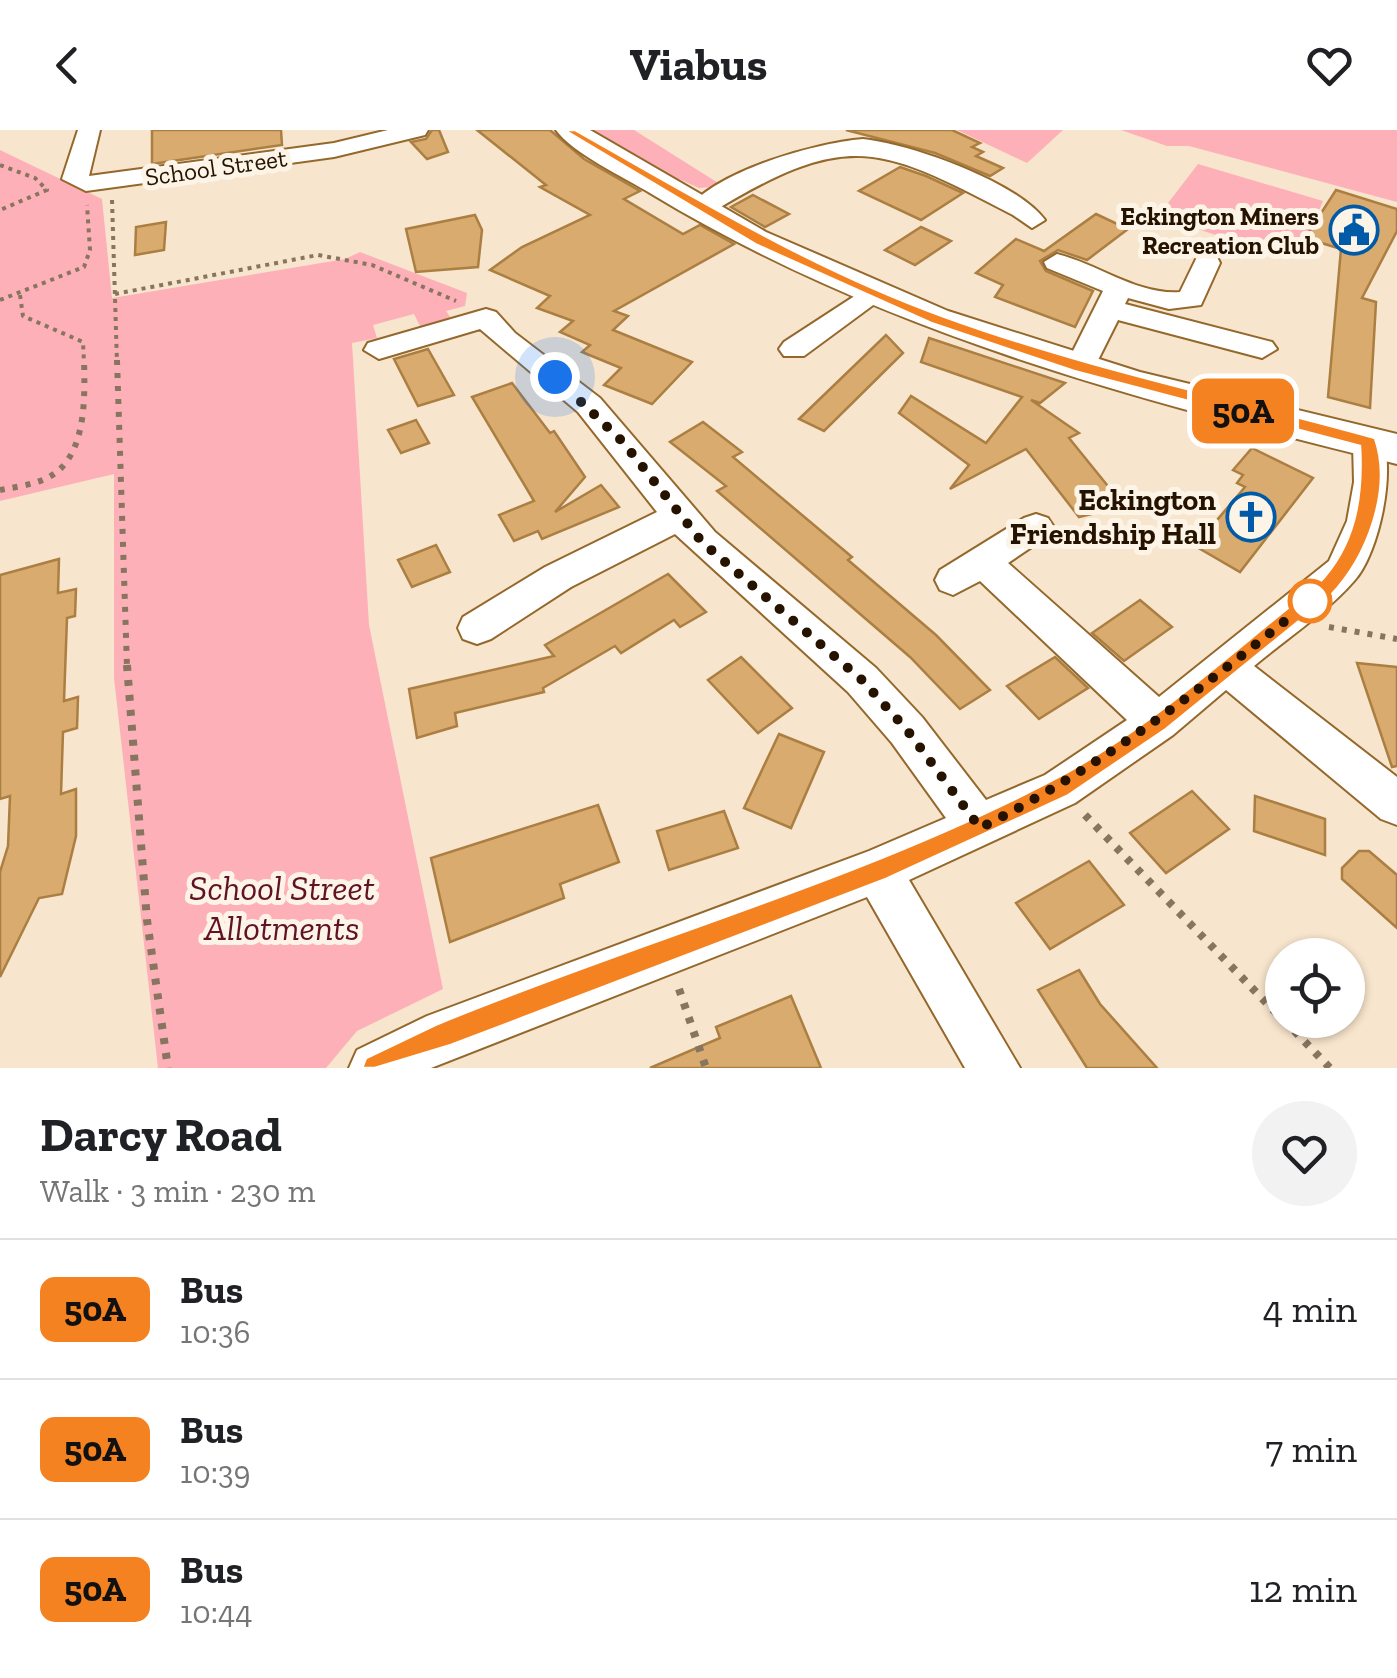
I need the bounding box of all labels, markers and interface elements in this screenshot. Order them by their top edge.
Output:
icon: back [40,38,95,93]
text: Viabus [630,38,767,92]
icon: heart [1302,38,1357,93]
street label: School Street [143,142,289,192]
place label: Eckington Miners Recreation Club [1120,201,1319,260]
public building icon: Eckington Miners Recreation Club [1328,204,1380,256]
your location [530,352,580,402]
line badge: 50A [1186,378,1300,444]
text: 50A [1212,390,1274,432]
place label: Eckington Friendship Hall [1010,482,1216,552]
church icon: Eckington Friendship Hall [1225,491,1277,543]
unlabelled marker [1289,580,1331,622]
park label: School Street Allotments [189,867,375,949]
map controls [1265,938,1365,1038]
button: locate [1265,938,1365,1038]
button: heart [1252,1101,1357,1206]
text: Darcy Road [40,1106,282,1163]
text: Walk · 3 min · 230 m [40,1172,315,1210]
text: Bus [180,1267,243,1313]
text: 4 min [1263,1286,1357,1332]
text: 50A [64,1288,126,1330]
text: 10:36 [180,1313,251,1351]
text: Bus [180,1407,243,1453]
text: 7 min [1265,1426,1357,1472]
text: 50A [64,1428,126,1470]
text: 10:39 [180,1453,251,1491]
text: Bus [180,1547,243,1593]
text: 12 min [1249,1566,1357,1612]
text: 50A [64,1568,126,1610]
text: 10:44 [180,1593,252,1631]

